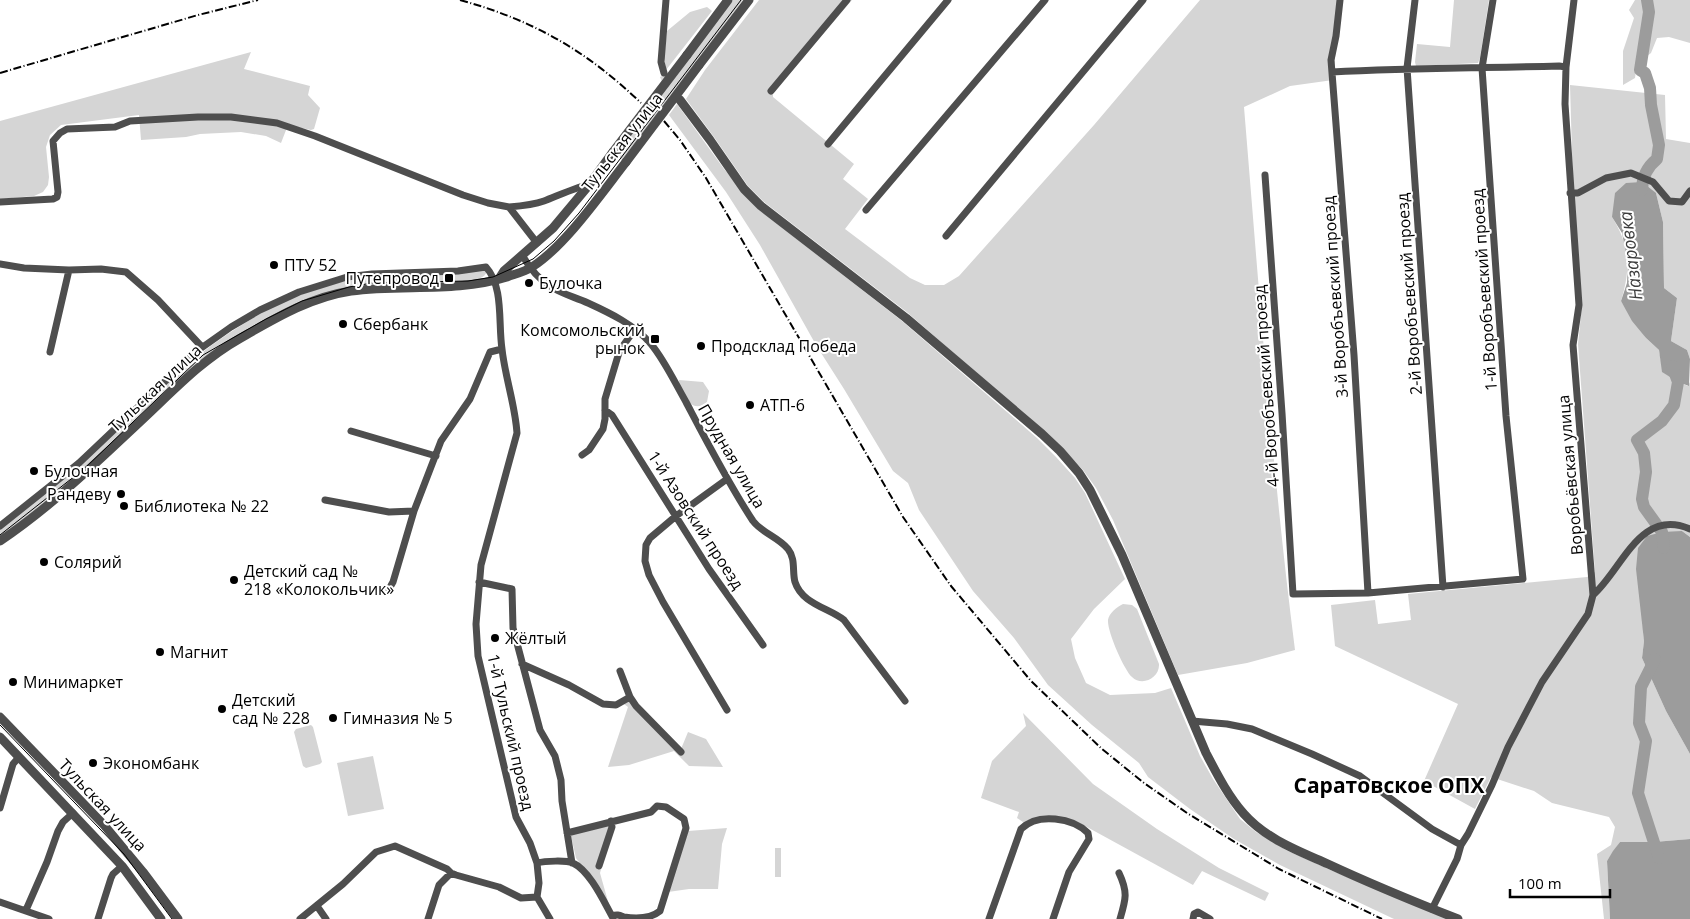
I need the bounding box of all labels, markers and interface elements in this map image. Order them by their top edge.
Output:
street label: Тульская улица [577,88,667,196]
street label: 1-й Воробъевский проезд [1466,188,1502,392]
street label: 2-й Воробъевский проезд [1391,192,1427,396]
street label: 3-й Воробъевский проезд [1317,195,1353,399]
water label: Назаровка [1613,210,1647,302]
place label: ПТУ 52 [284,254,337,276]
marker: ПТУ 52 [268,259,280,271]
place label: Путепровод [345,267,439,289]
marker: Путепровод [443,272,455,284]
place label: Булочка [539,272,602,294]
marker: Булочка [523,277,535,289]
street label: 4-й Воробъевский проезд [1248,284,1284,488]
place label: Сбербанк [353,313,429,335]
marker: Сбербанк [337,318,349,330]
place label: Комсомольский рынок [520,319,646,359]
marker: Комсомольский рынок [649,333,661,345]
place label: Продсклад Победа [711,335,856,357]
street label: Тульская улица [104,339,206,437]
marker: Продсклад Победа [695,340,707,352]
place label: АТП-6 [760,394,805,416]
street label: Воробьёвская улица [1552,394,1588,556]
marker: АТП-6 [744,399,756,411]
street label: Прудная улица [693,400,771,512]
street label: 1-й Азовский проезд [643,447,749,593]
place label: Булочная [44,460,118,482]
marker: Булочная [28,465,40,477]
place label: Рандеву [47,483,112,505]
marker: Рандеву [115,488,127,500]
place label: Библиотека № 22 [134,495,269,517]
marker: Библиотека № 22 [118,500,130,512]
place label: Солярий [54,551,122,573]
marker: Солярий [38,556,50,568]
place label: Детский сад № 218 «Колокольчик» [244,560,394,600]
marker: Детский сад № 218 «Колокольчик» [228,574,240,586]
place label: Жёлтый [505,627,567,649]
marker: Жёлтый [489,632,501,644]
place label: Магнит [170,641,228,663]
marker: Магнит [154,646,166,658]
street label: 1-й Тульский проезд [482,652,540,812]
place label: Минимаркет [23,671,124,693]
marker: Минимаркет [7,676,19,688]
place label: Детский сад № 228 [232,689,310,729]
marker: Детский сад № 228 [216,703,228,715]
place label: Гимназия № 5 [343,707,453,729]
marker: Гимназия № 5 [327,712,339,724]
place label: Экономбанк [103,752,200,774]
street label: Тульская улица [54,754,152,856]
marker: Экономбанк [87,757,99,769]
district label: Саратовское ОПХ [1294,771,1484,799]
scale bar [1510,866,1610,898]
text: 100 m [1518,873,1562,893]

